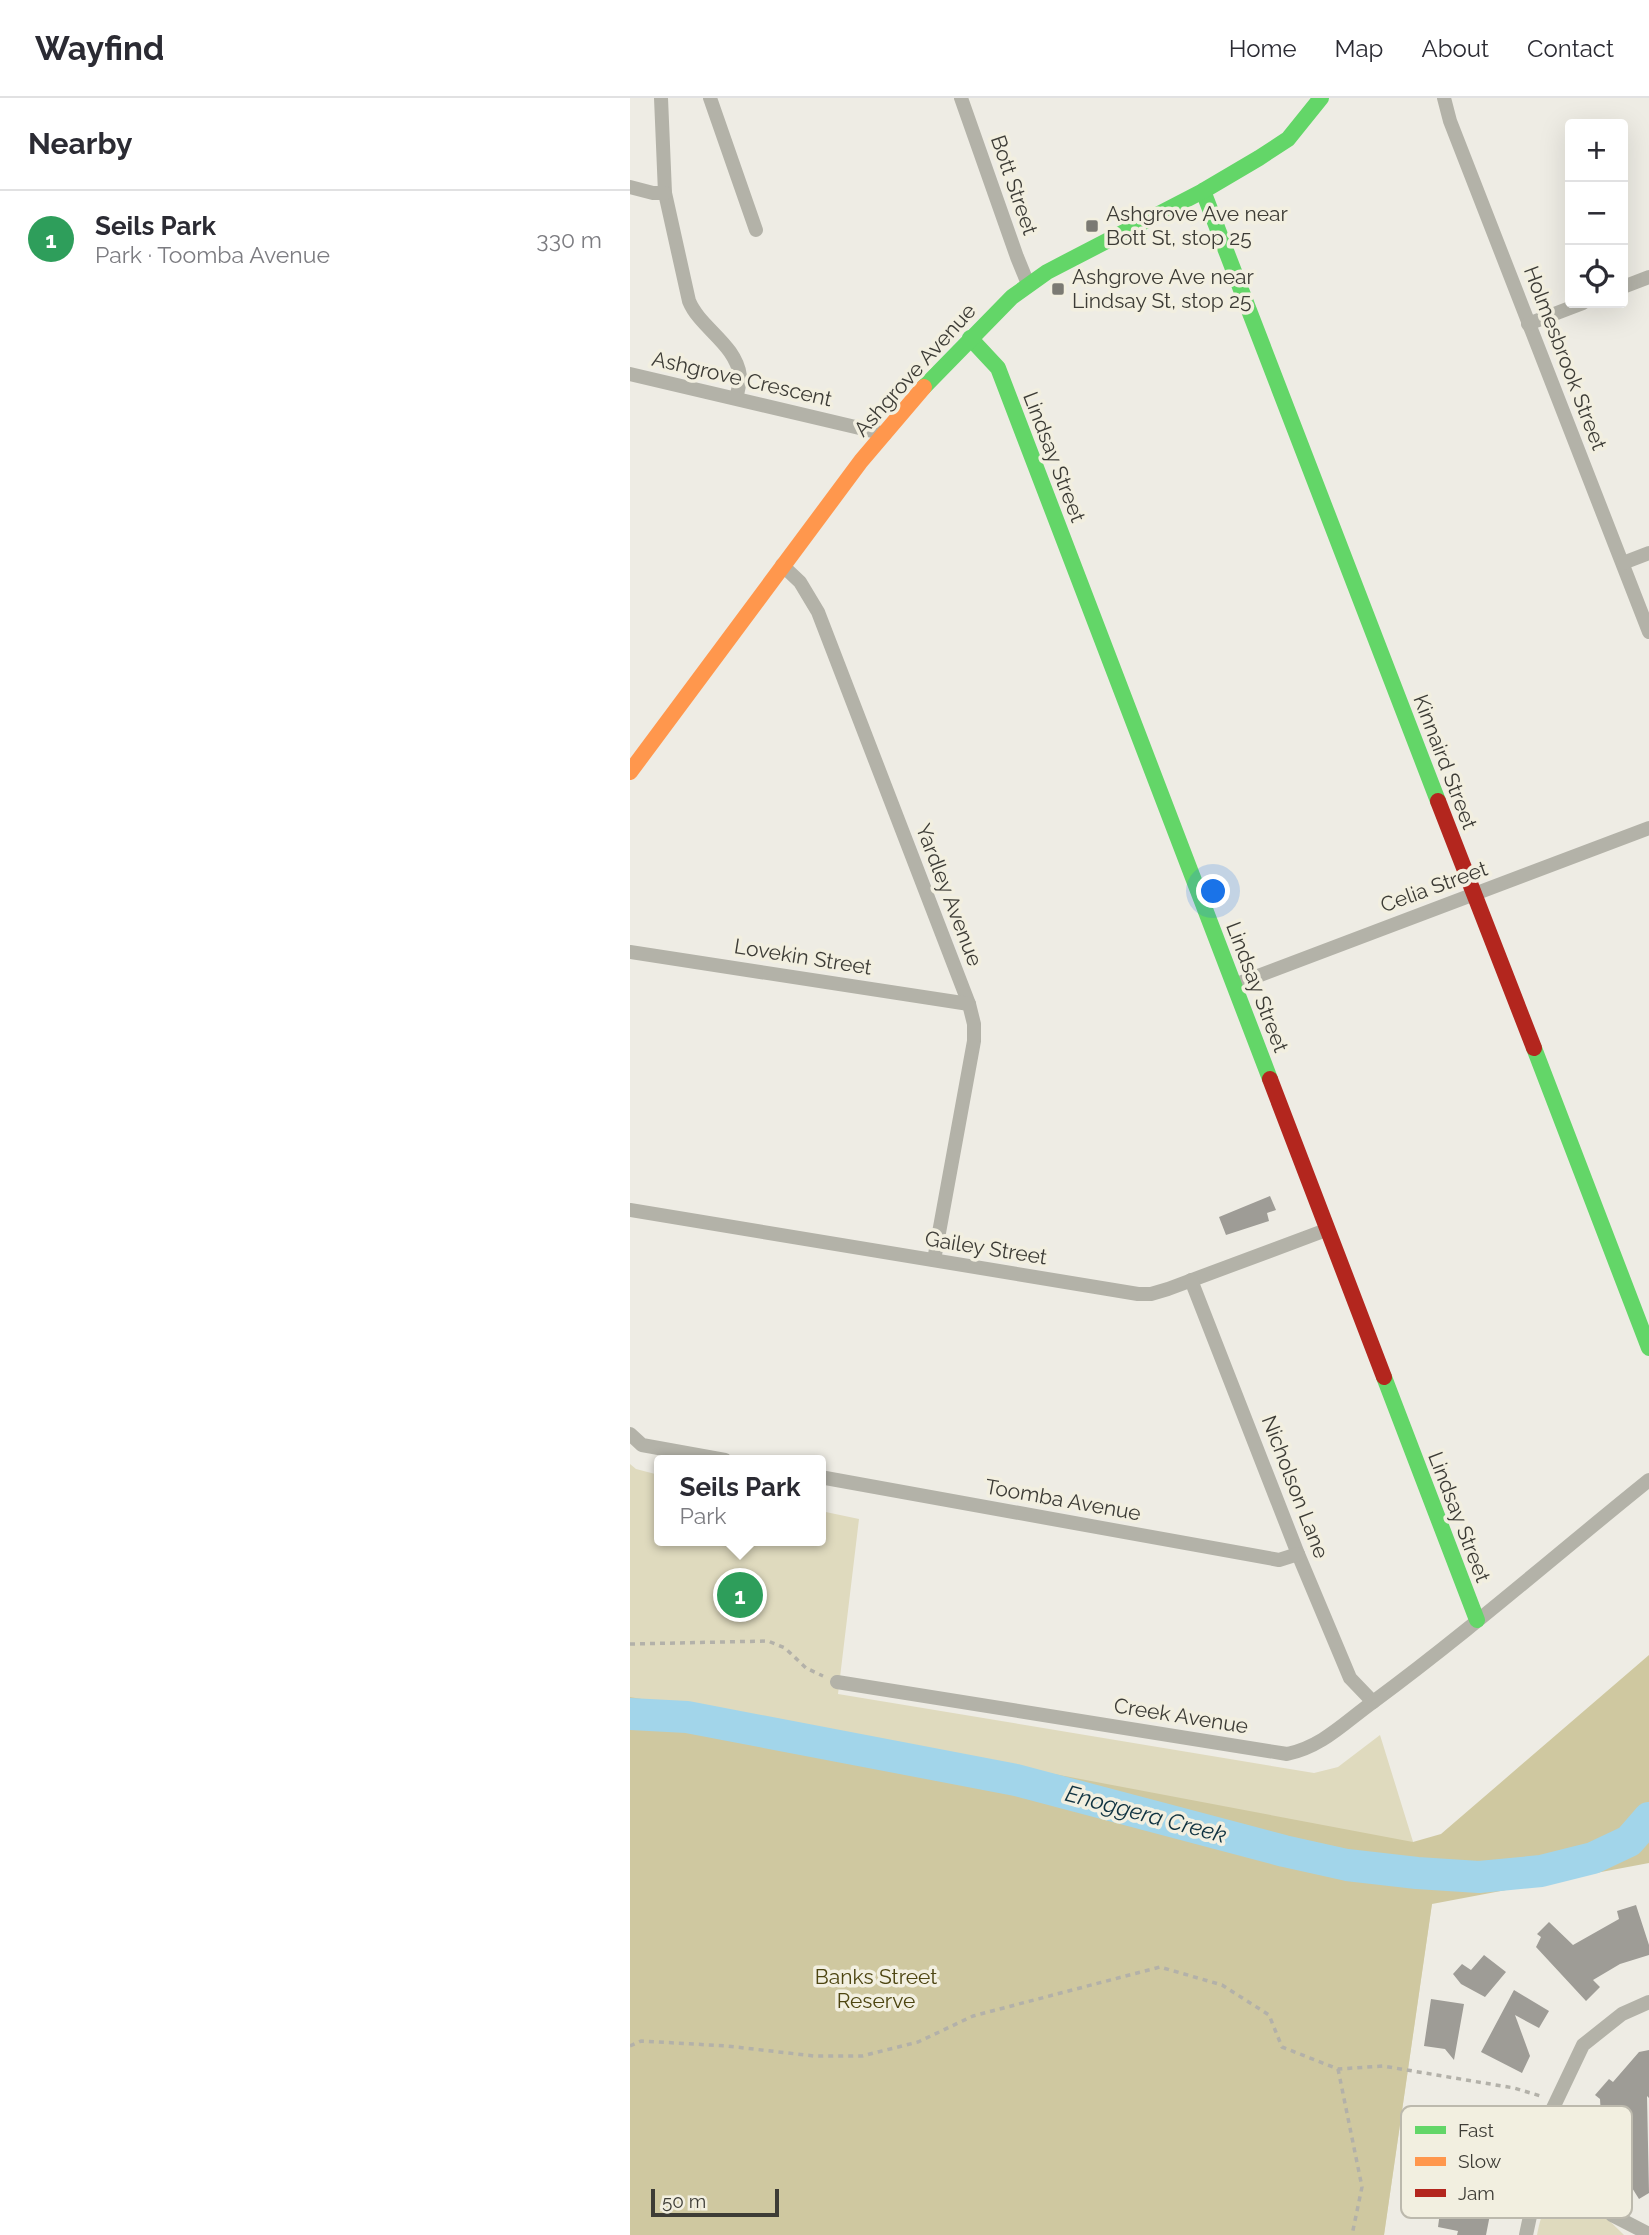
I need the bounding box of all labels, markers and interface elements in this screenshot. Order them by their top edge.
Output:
text: Wayfind [35,29,164,68]
text: Home [1229,34,1297,63]
text: Map [1335,34,1383,63]
text: About [1421,34,1489,63]
text: Contact [1527,34,1614,63]
map controls [1565,119,1628,308]
button: + [1565,119,1628,182]
text: Nearby [28,126,132,161]
street label: Bott Street [986,132,1043,238]
button: − [1565,182,1628,245]
place label: Ashgrove Ave near Bott St, stop 25 [1106,201,1288,250]
text: Seils Park [95,211,216,241]
marker: Ashgrove Ave near Bott St, stop 25 [1084,218,1100,234]
text: 1 [45,226,57,253]
text: 330 m [536,226,602,253]
text: Park · Toomba Avenue [95,241,330,268]
button: locate [1565,245,1628,308]
street label: Holmesbrook Street [1519,262,1612,453]
place label: Ashgrove Ave near Lindsay St, stop 25 [1072,264,1254,313]
marker: Ashgrove Ave near Lindsay St, stop 25 [1050,281,1066,297]
street label: Ashgrove Avenue [848,298,981,441]
street label: Ashgrove Crescent [650,346,835,411]
street label: Lindsay Street [1018,388,1091,526]
street label: Kinnaird Street [1408,691,1483,833]
street label: Yardley Avenue [911,820,988,969]
street label: Celia Street [1377,856,1491,917]
your location [1196,874,1230,908]
street label: Lindsay Street [1221,918,1294,1056]
street label: Lovekin Street [733,933,874,980]
street label: Gailey Street [923,1226,1049,1269]
street label: Nicholson Lane [1257,1412,1334,1562]
street label: Lindsay Street [1423,1448,1496,1586]
popup [654,1455,826,1546]
text: Seils Park [680,1472,800,1502]
street label: Toomba Avenue [983,1474,1143,1525]
text: Park [680,1502,726,1529]
pin: 1 [717,1569,763,1621]
street label: Creek Avenue [1112,1693,1250,1738]
water label: Enoggera Creek [1063,1779,1230,1848]
park label: Banks Street Reserve [815,1964,937,2013]
legend [1401,2106,1632,2218]
text: Fast [1458,2119,1494,2141]
text: Slow [1458,2150,1502,2172]
text: Jam [1458,2182,1495,2204]
scale bar [651,2186,779,2218]
text: 50 m [662,2190,706,2212]

